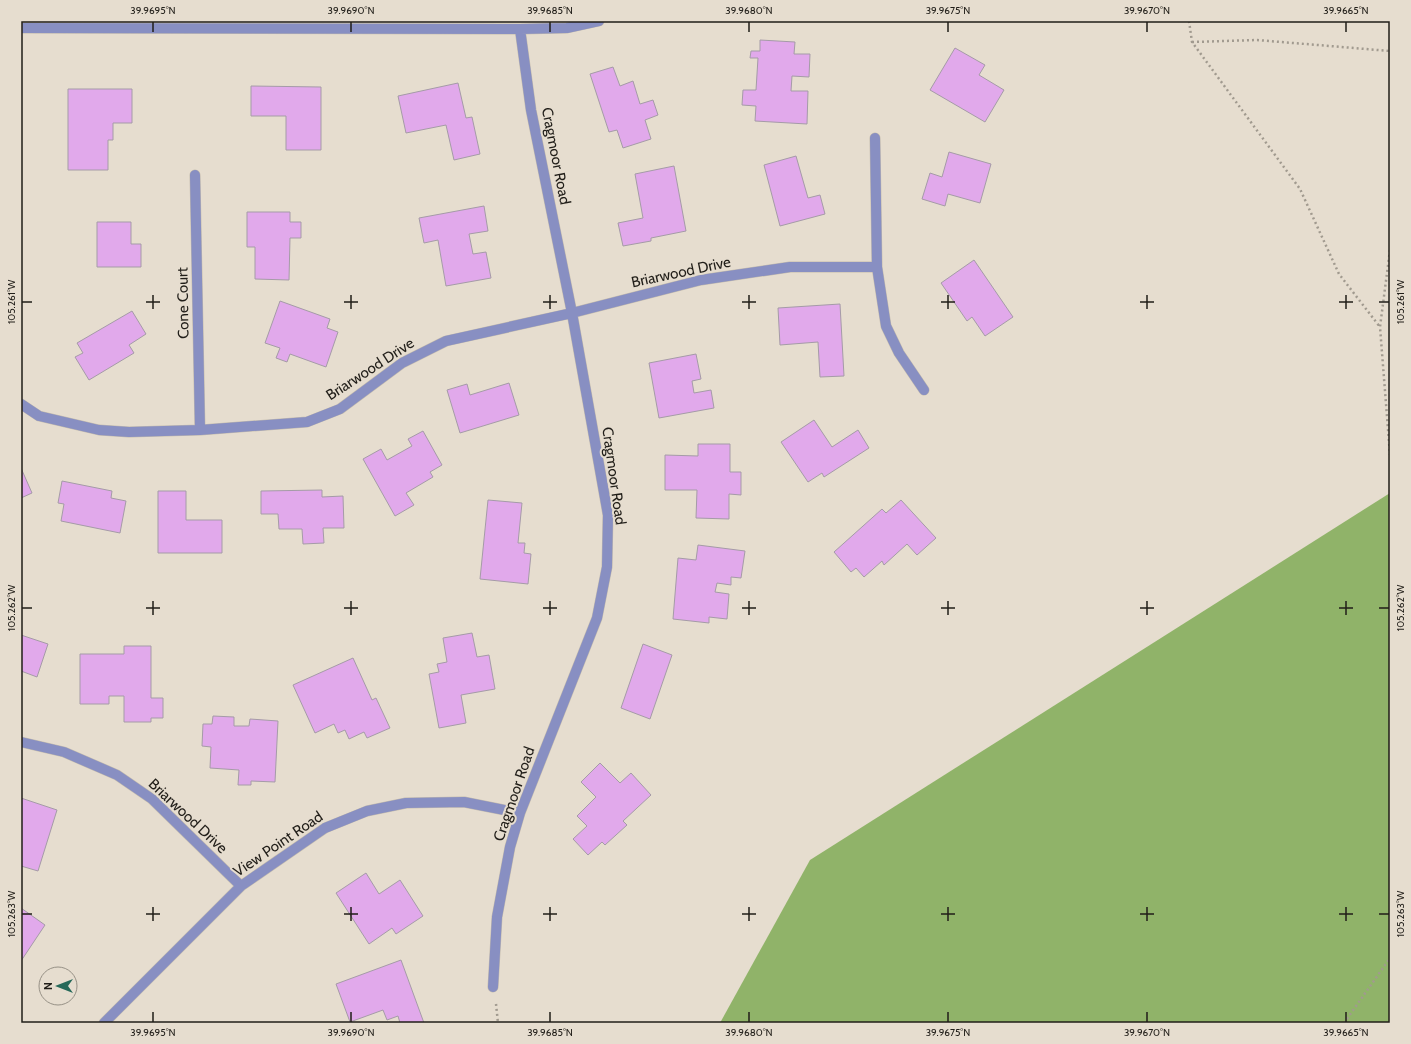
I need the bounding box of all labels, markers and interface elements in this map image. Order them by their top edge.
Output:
text: 39.9695°N [130,4,176,17]
text: 39.9690°N [328,4,374,17]
text: 39.9685°N [527,4,573,17]
text: 39.9680°N [725,4,773,17]
text: 39.9675°N [926,4,970,17]
text: 39.9670°N [1124,4,1170,17]
text: 39.9665°N [1323,4,1369,17]
street label: Cragmoor Road [538,106,574,206]
street label: Briarwood Drive [630,253,733,291]
street label: Cone Court [173,267,193,339]
text: 105.261°W [5,279,18,324]
text: 105.261°W [1394,279,1407,324]
street label: Briarwood Drive [323,334,418,404]
street label: Cragmoor Road [598,426,630,526]
text: 105.262°W [5,584,18,631]
text: 105.262°W [1394,584,1407,631]
street label: Cragmoor Road [489,744,539,844]
street label: Briarwood Drive [145,775,231,857]
street label: View Point Road [230,807,326,881]
text: 105.263°W [5,890,18,937]
text: 105.263°W [1394,890,1407,937]
north arrow [38,966,78,1006]
text: N [41,982,55,990]
text: 39.9695°N [130,1026,176,1039]
text: 39.9690°N [328,1026,374,1039]
text: 39.9685°N [527,1026,573,1039]
text: 39.9680°N [725,1026,773,1039]
text: 39.9675°N [926,1026,970,1039]
text: 39.9670°N [1124,1026,1170,1039]
text: 39.9665°N [1323,1026,1369,1039]

